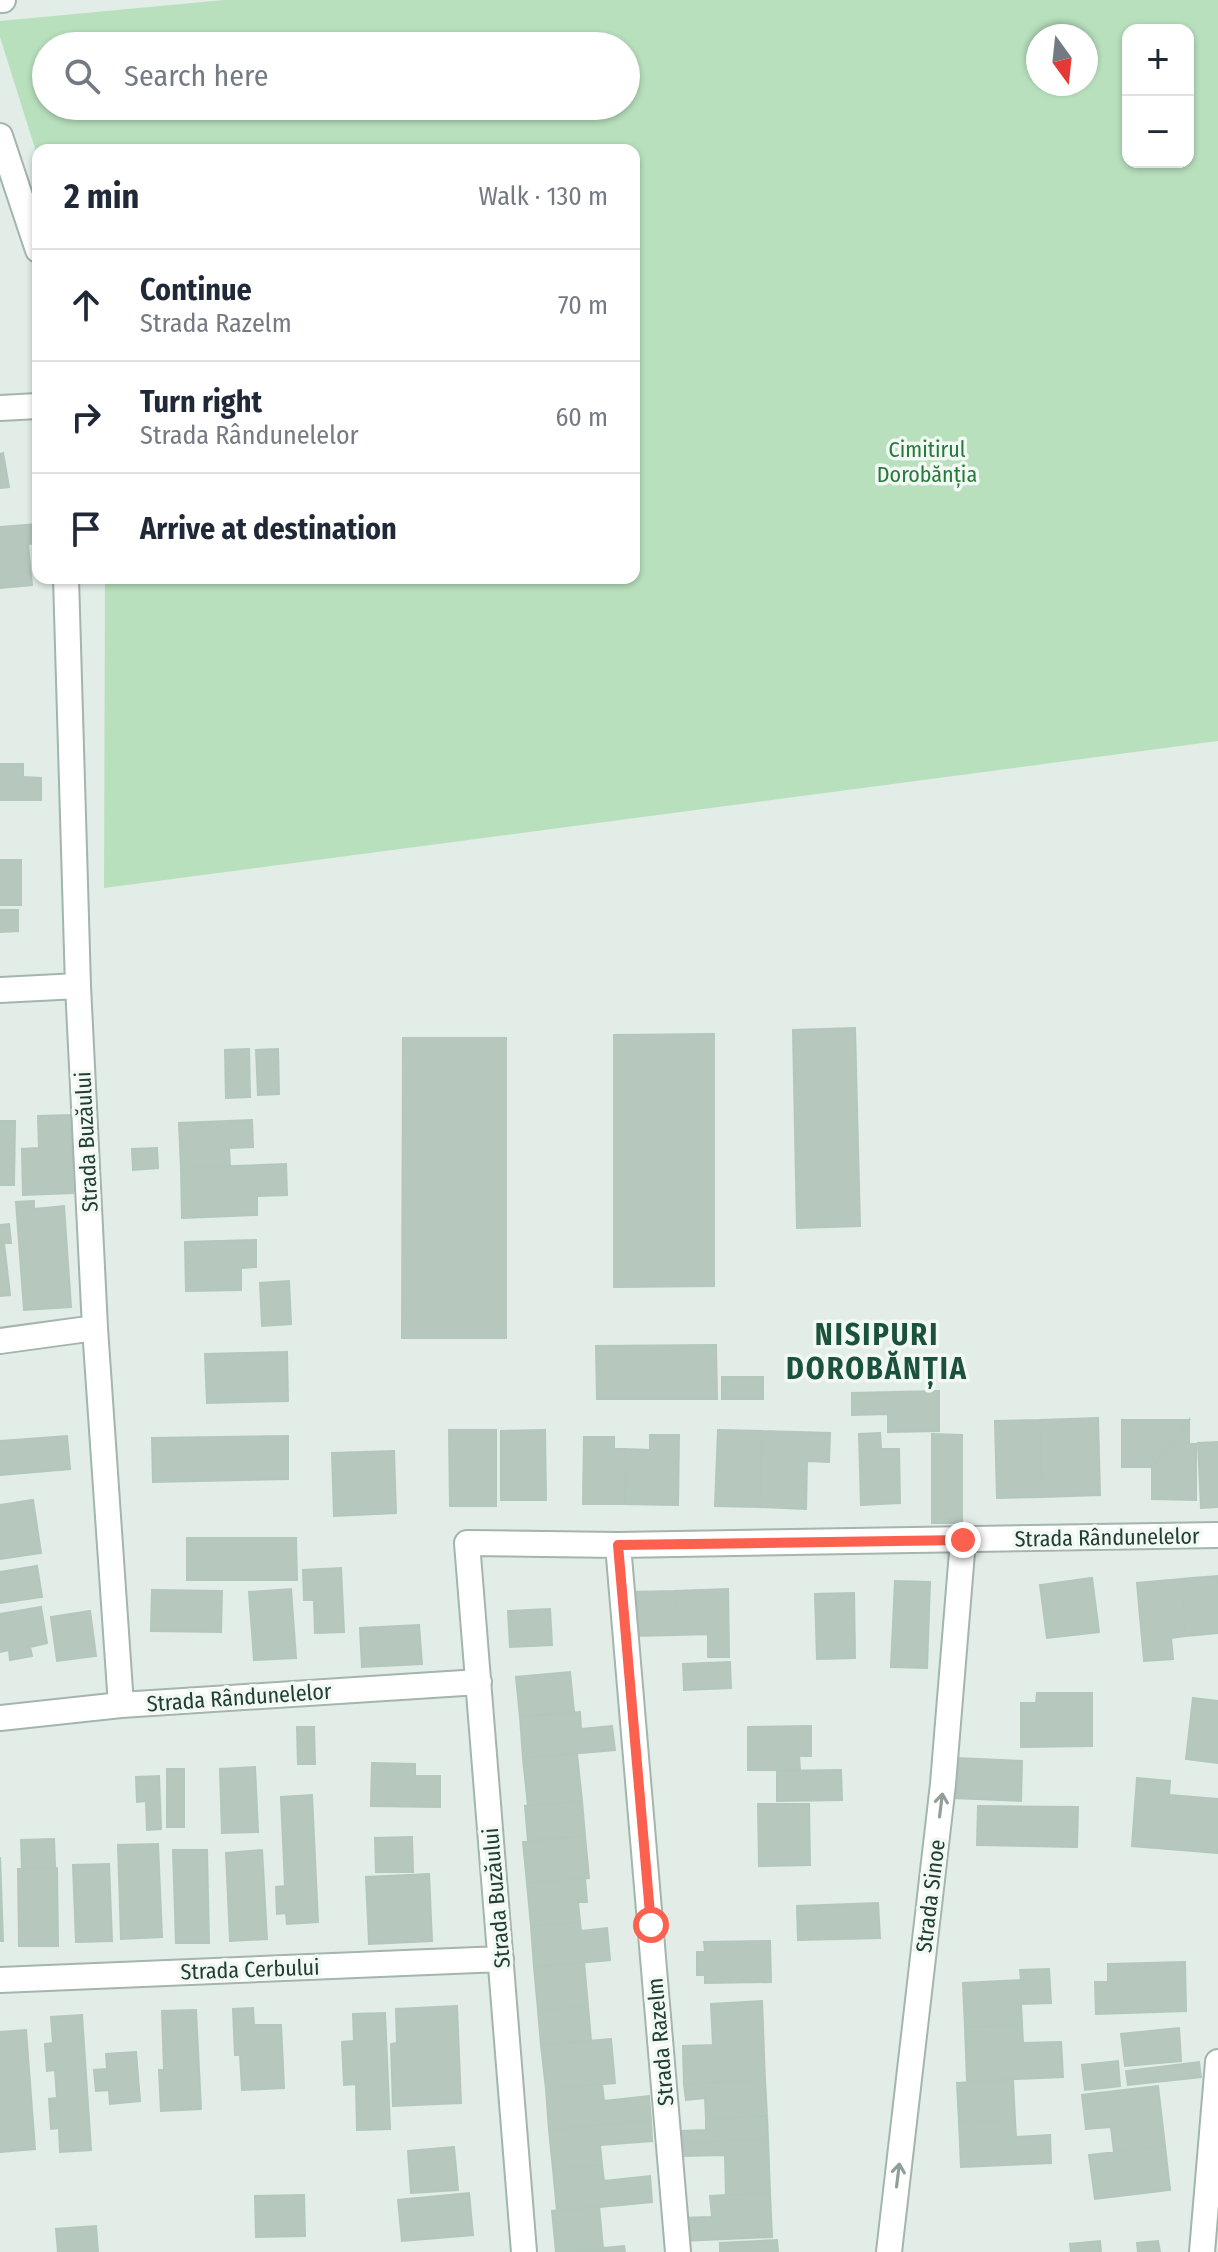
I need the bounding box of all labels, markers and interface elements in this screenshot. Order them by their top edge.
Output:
north arrow [1026,24,1098,96]
map controls [1122,24,1194,168]
button: + [1122,24,1194,96]
search box [32,32,640,120]
icon: search [60,54,104,98]
text: Search here [124,58,269,94]
button: − [1122,96,1194,168]
text: 2 min [64,176,139,217]
text: Walk · 130 m [479,181,608,212]
text: Continue [140,272,252,308]
icon: ahead [64,283,108,327]
text: 70 m [558,290,608,321]
text: Strada Razelm [140,308,292,339]
text: Turn right [140,384,262,420]
icon: right [64,395,108,439]
text: 60 m [555,402,608,433]
text: Strada Rândunelelor [140,420,359,451]
park label: Cimitirul Dorobănția [877,436,977,488]
icon: arrive [64,507,108,551]
text: Arrive at destination [140,511,397,547]
street label: Strada Buzăului [69,1071,104,1213]
district label: NISIPURI DOROBĂNȚIA [786,1317,968,1389]
route end [945,1522,981,1558]
street label: Strada Rândunelelor [1014,1522,1200,1553]
street label: Strada Rândunelelor [146,1678,333,1717]
one-way arrow [933,1792,948,1819]
street label: Strada Buzăului [477,1827,516,1969]
street label: Strada Sinoe [910,1838,951,1954]
route start [633,1907,669,1943]
street label: Strada Cerbului [180,1954,320,1985]
street label: Strada Razelm [641,1977,680,2107]
one-way arrow [891,2162,906,2188]

